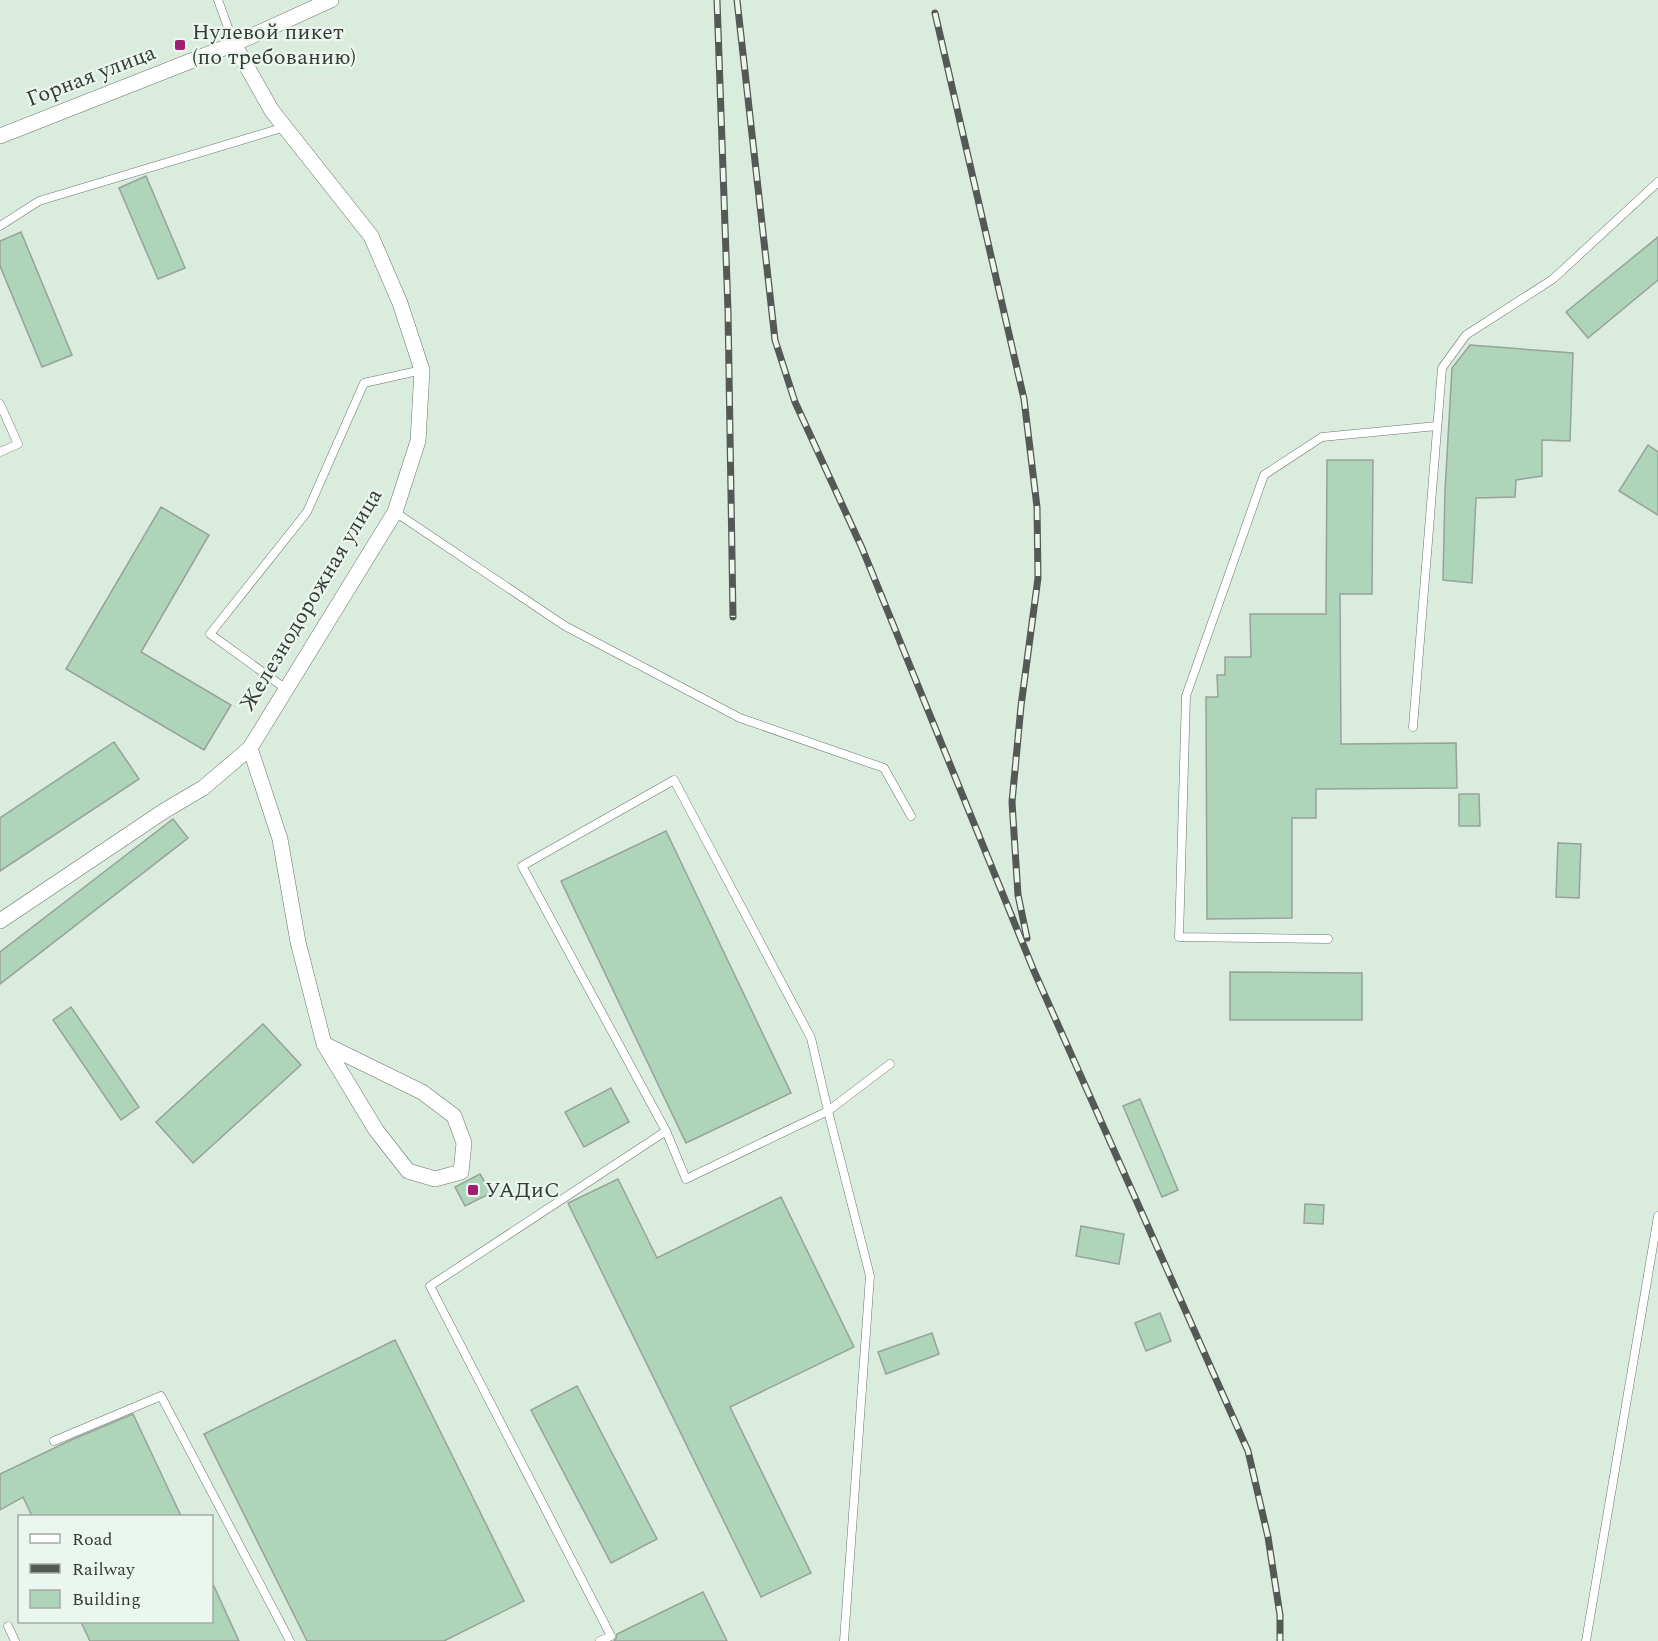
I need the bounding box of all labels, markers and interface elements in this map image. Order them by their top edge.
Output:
place label: Нулевой пикет (по требованию) [192,16,356,74]
street label: Горная улица [21,36,161,116]
marker: Нулевой пикет (по требованию) [173,38,187,52]
street label: Железнодорожная улица [231,482,391,718]
place label: УАДиС [485,1174,560,1207]
marker: УАДиС [466,1183,480,1197]
legend [18,1515,213,1623]
text: Road [72,1526,113,1553]
text: Railway [72,1556,136,1583]
text: Building [72,1586,141,1613]

